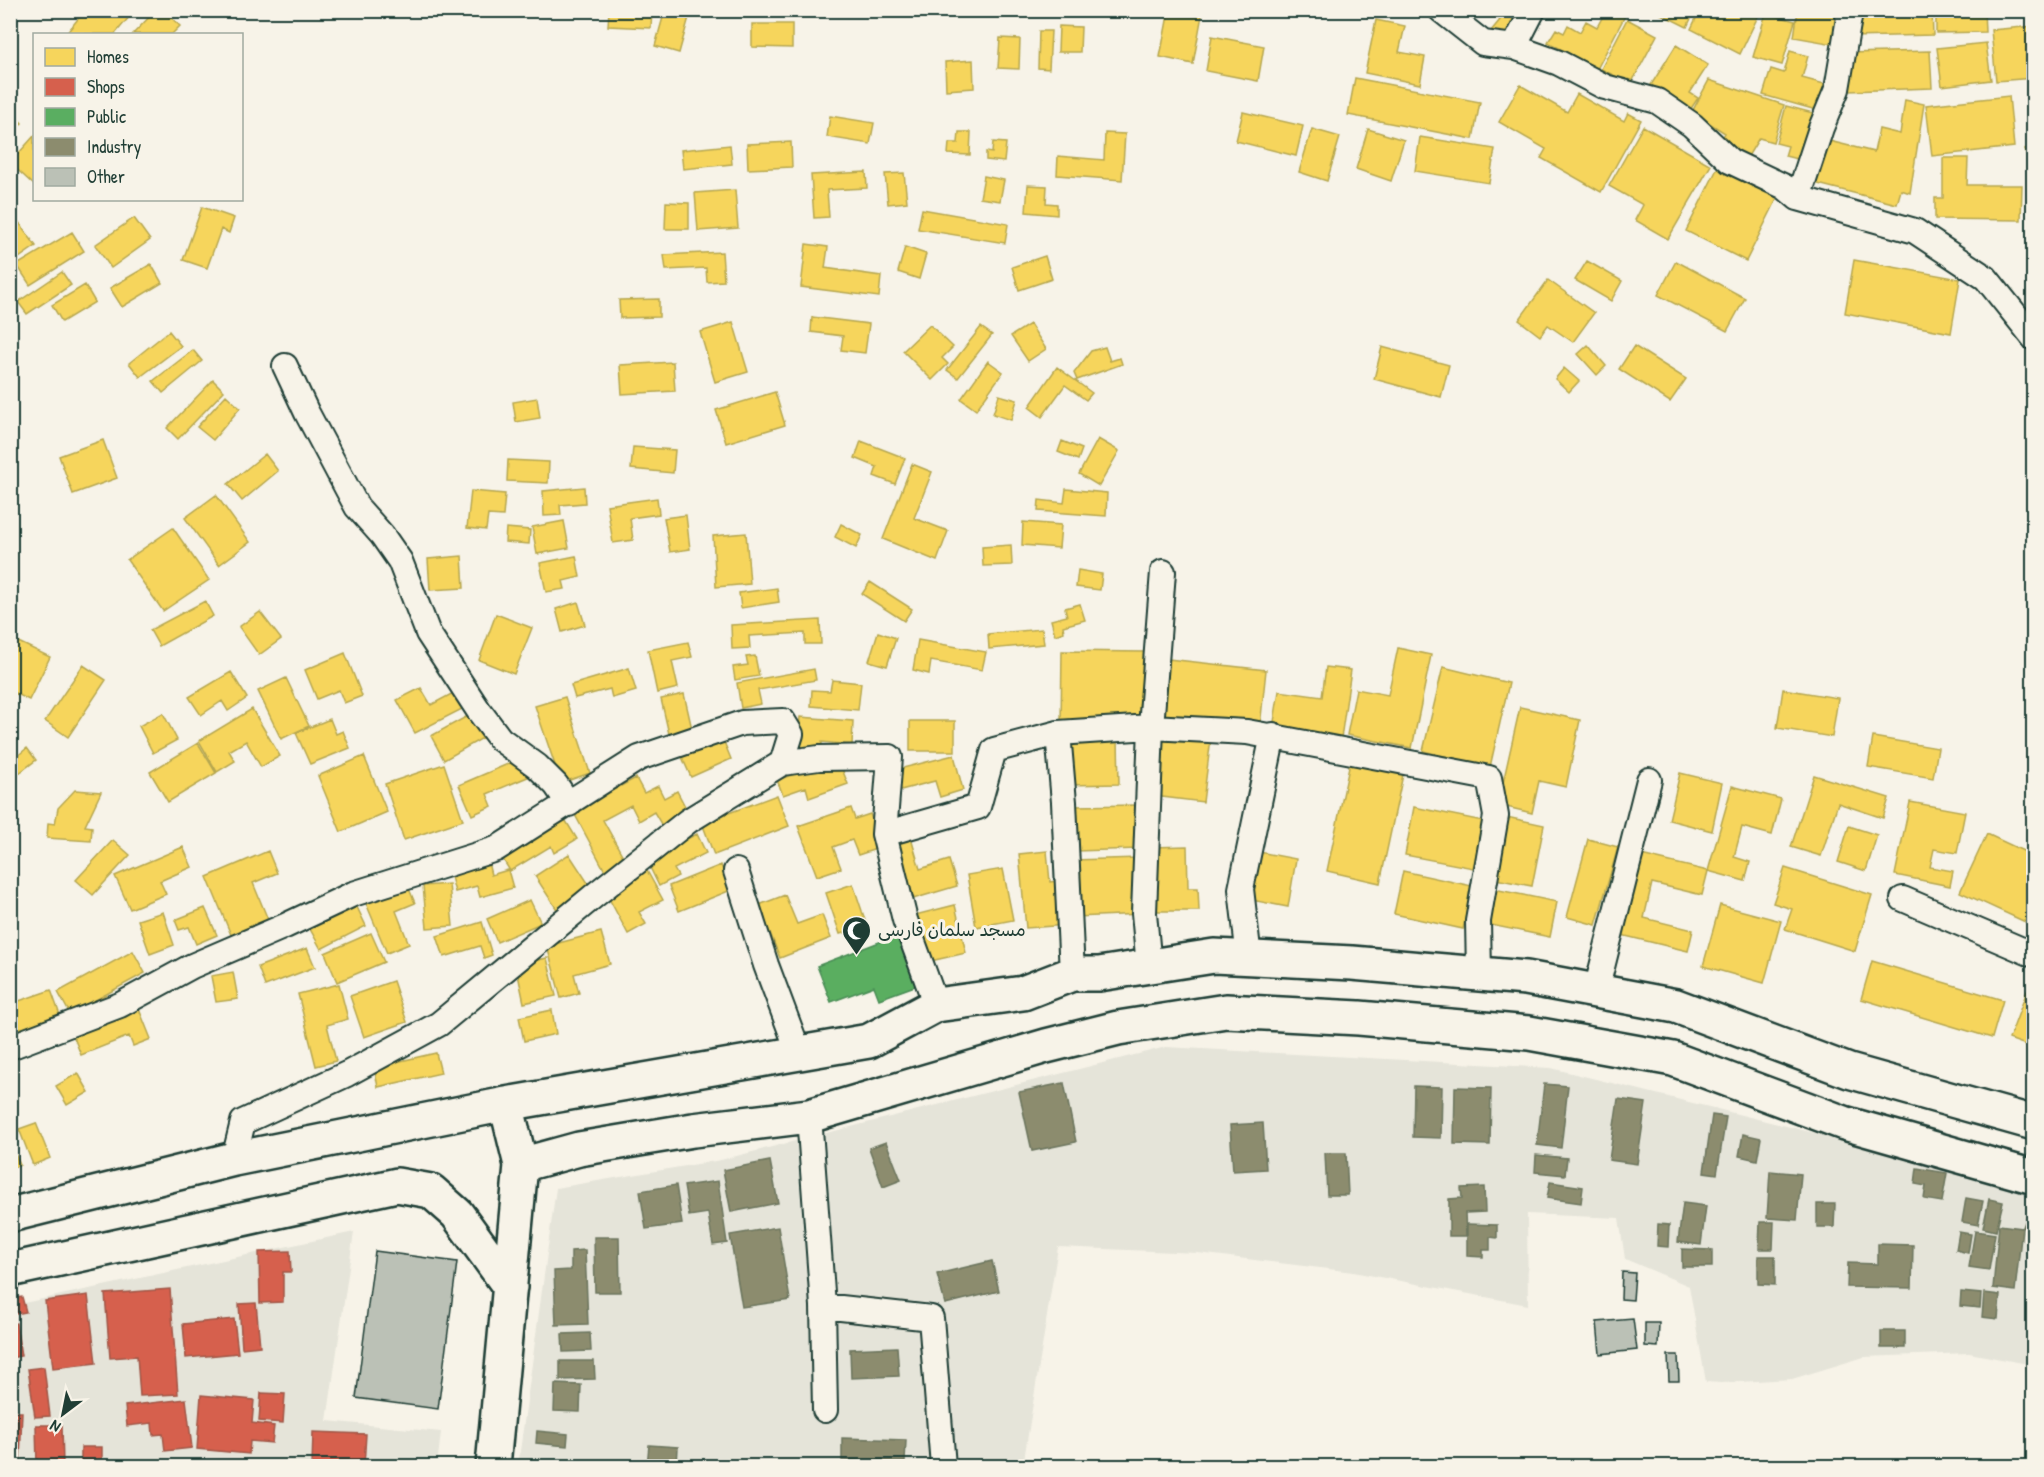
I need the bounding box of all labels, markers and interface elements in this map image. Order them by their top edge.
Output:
legend [33,33,243,201]
text: Homes [87,44,129,69]
text: Shops [87,74,125,99]
text: Public [87,104,126,129]
text: Industry [87,134,142,159]
text: Other [87,164,125,189]
mosque icon: مسجد سلمان فارسی [841,914,873,956]
place label: مسجد سلمان فارسی [878,917,1026,942]
north arrow [33,1384,93,1444]
text: N [45,1415,64,1438]

